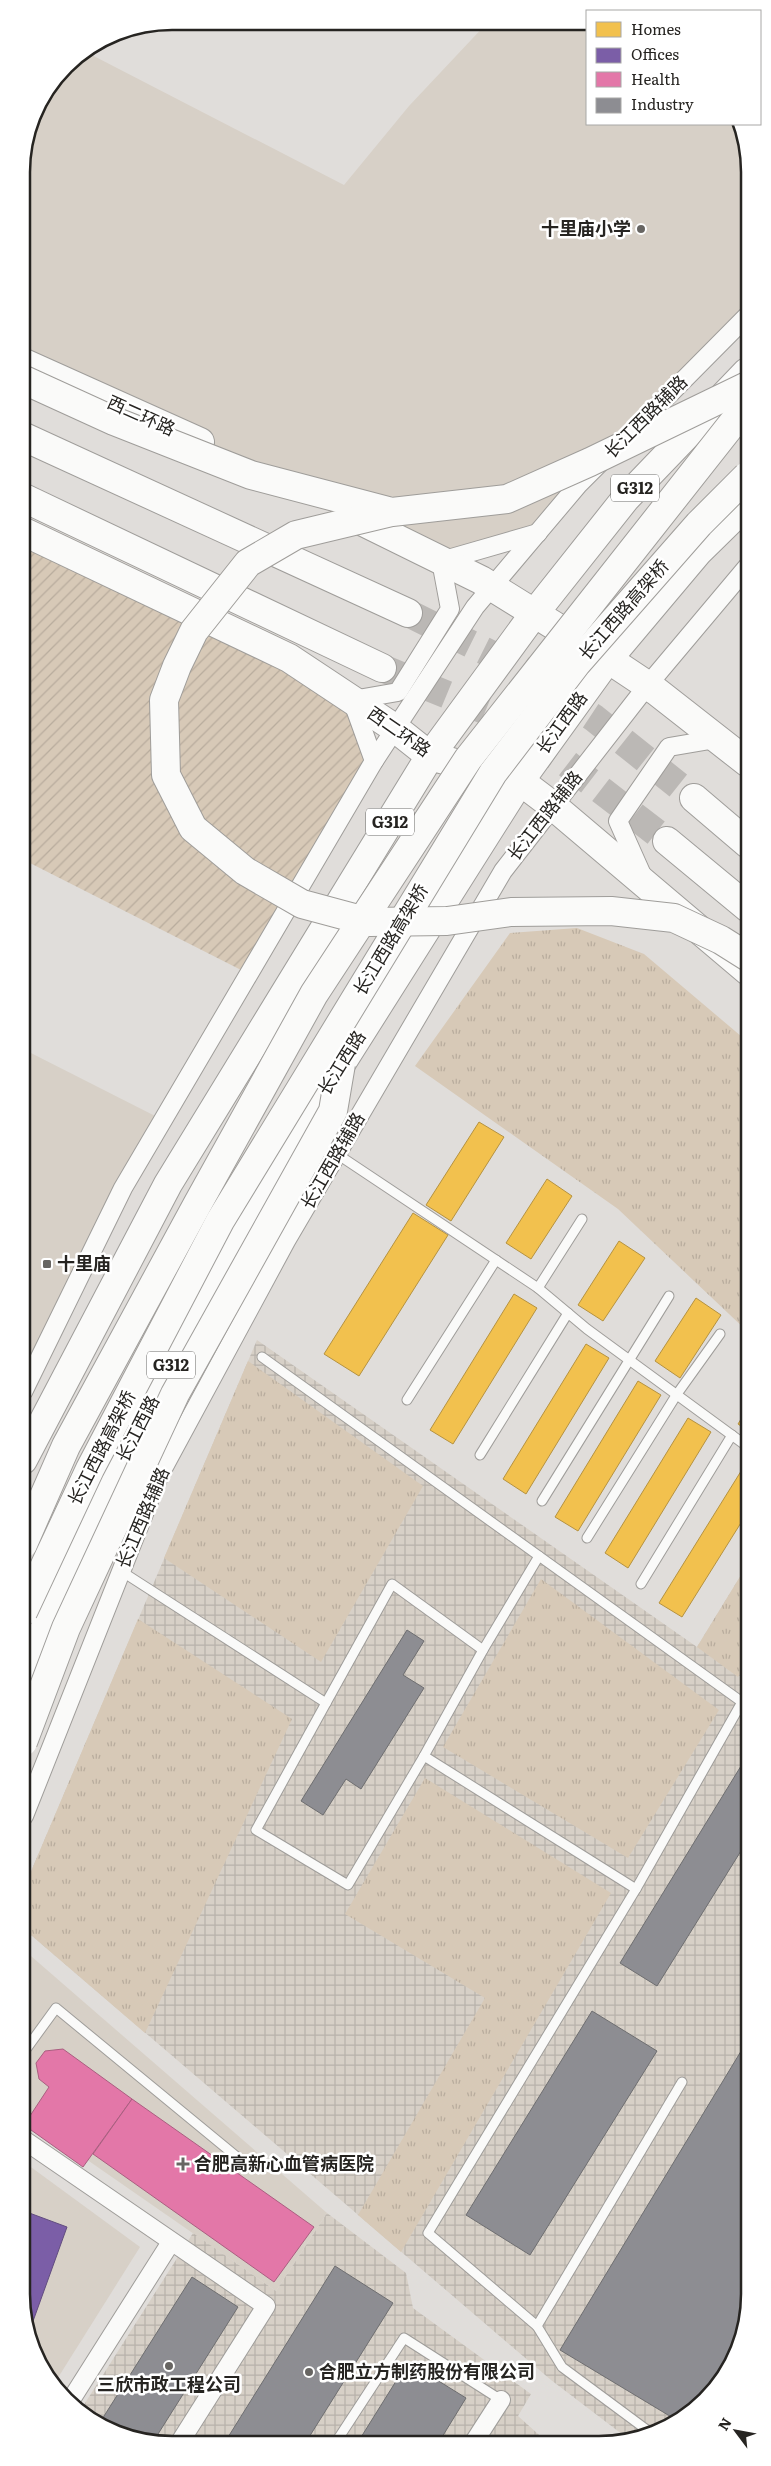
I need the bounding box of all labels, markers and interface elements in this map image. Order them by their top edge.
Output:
legend [586,10,761,125]
text: Homes [631,17,681,40]
text: Offices [631,42,679,65]
text: Health [631,67,680,90]
text: Industry [631,92,694,115]
place label: 十里庙小学 [541,214,631,241]
marker: 十里庙小学 [635,223,647,235]
street label: 长江西路辅路 [597,368,693,464]
street label: 西二环路 [103,388,180,442]
road number: G312 [611,474,659,502]
street label: 长江西路高架桥 [571,553,674,665]
street label: 长江西路 [529,685,593,759]
street label: 西二环路 [363,699,437,762]
street label: 长江西路辅路 [500,764,588,866]
road number: G312 [366,809,414,836]
street label: 长江西路高架桥 [346,878,434,1000]
street label: 长江西路 [310,1025,371,1100]
street label: 长江西路辅路 [293,1107,370,1214]
place label: 十里庙 [57,1249,111,1276]
marker: 十里庙 [41,1258,53,1270]
road number: G312 [147,1352,195,1378]
street label: 长江西路高架桥 [60,1385,141,1510]
street label: 长江西路 [108,1390,165,1467]
street label: 长江西路辅路 [108,1462,175,1572]
place label: 合肥高新心血管病医院 [194,2149,374,2176]
marker: 合肥高新心血管病医院 [176,2157,190,2171]
place label: 合肥立方制药股份有限公司 [319,2357,535,2384]
marker: 三欣市政工程公司 [163,2360,175,2372]
marker: 合肥立方制药股份有限公司 [303,2366,315,2378]
place label: 三欣市政工程公司 [97,2370,241,2397]
north arrow [711,2406,761,2456]
text: N [713,2413,736,2434]

